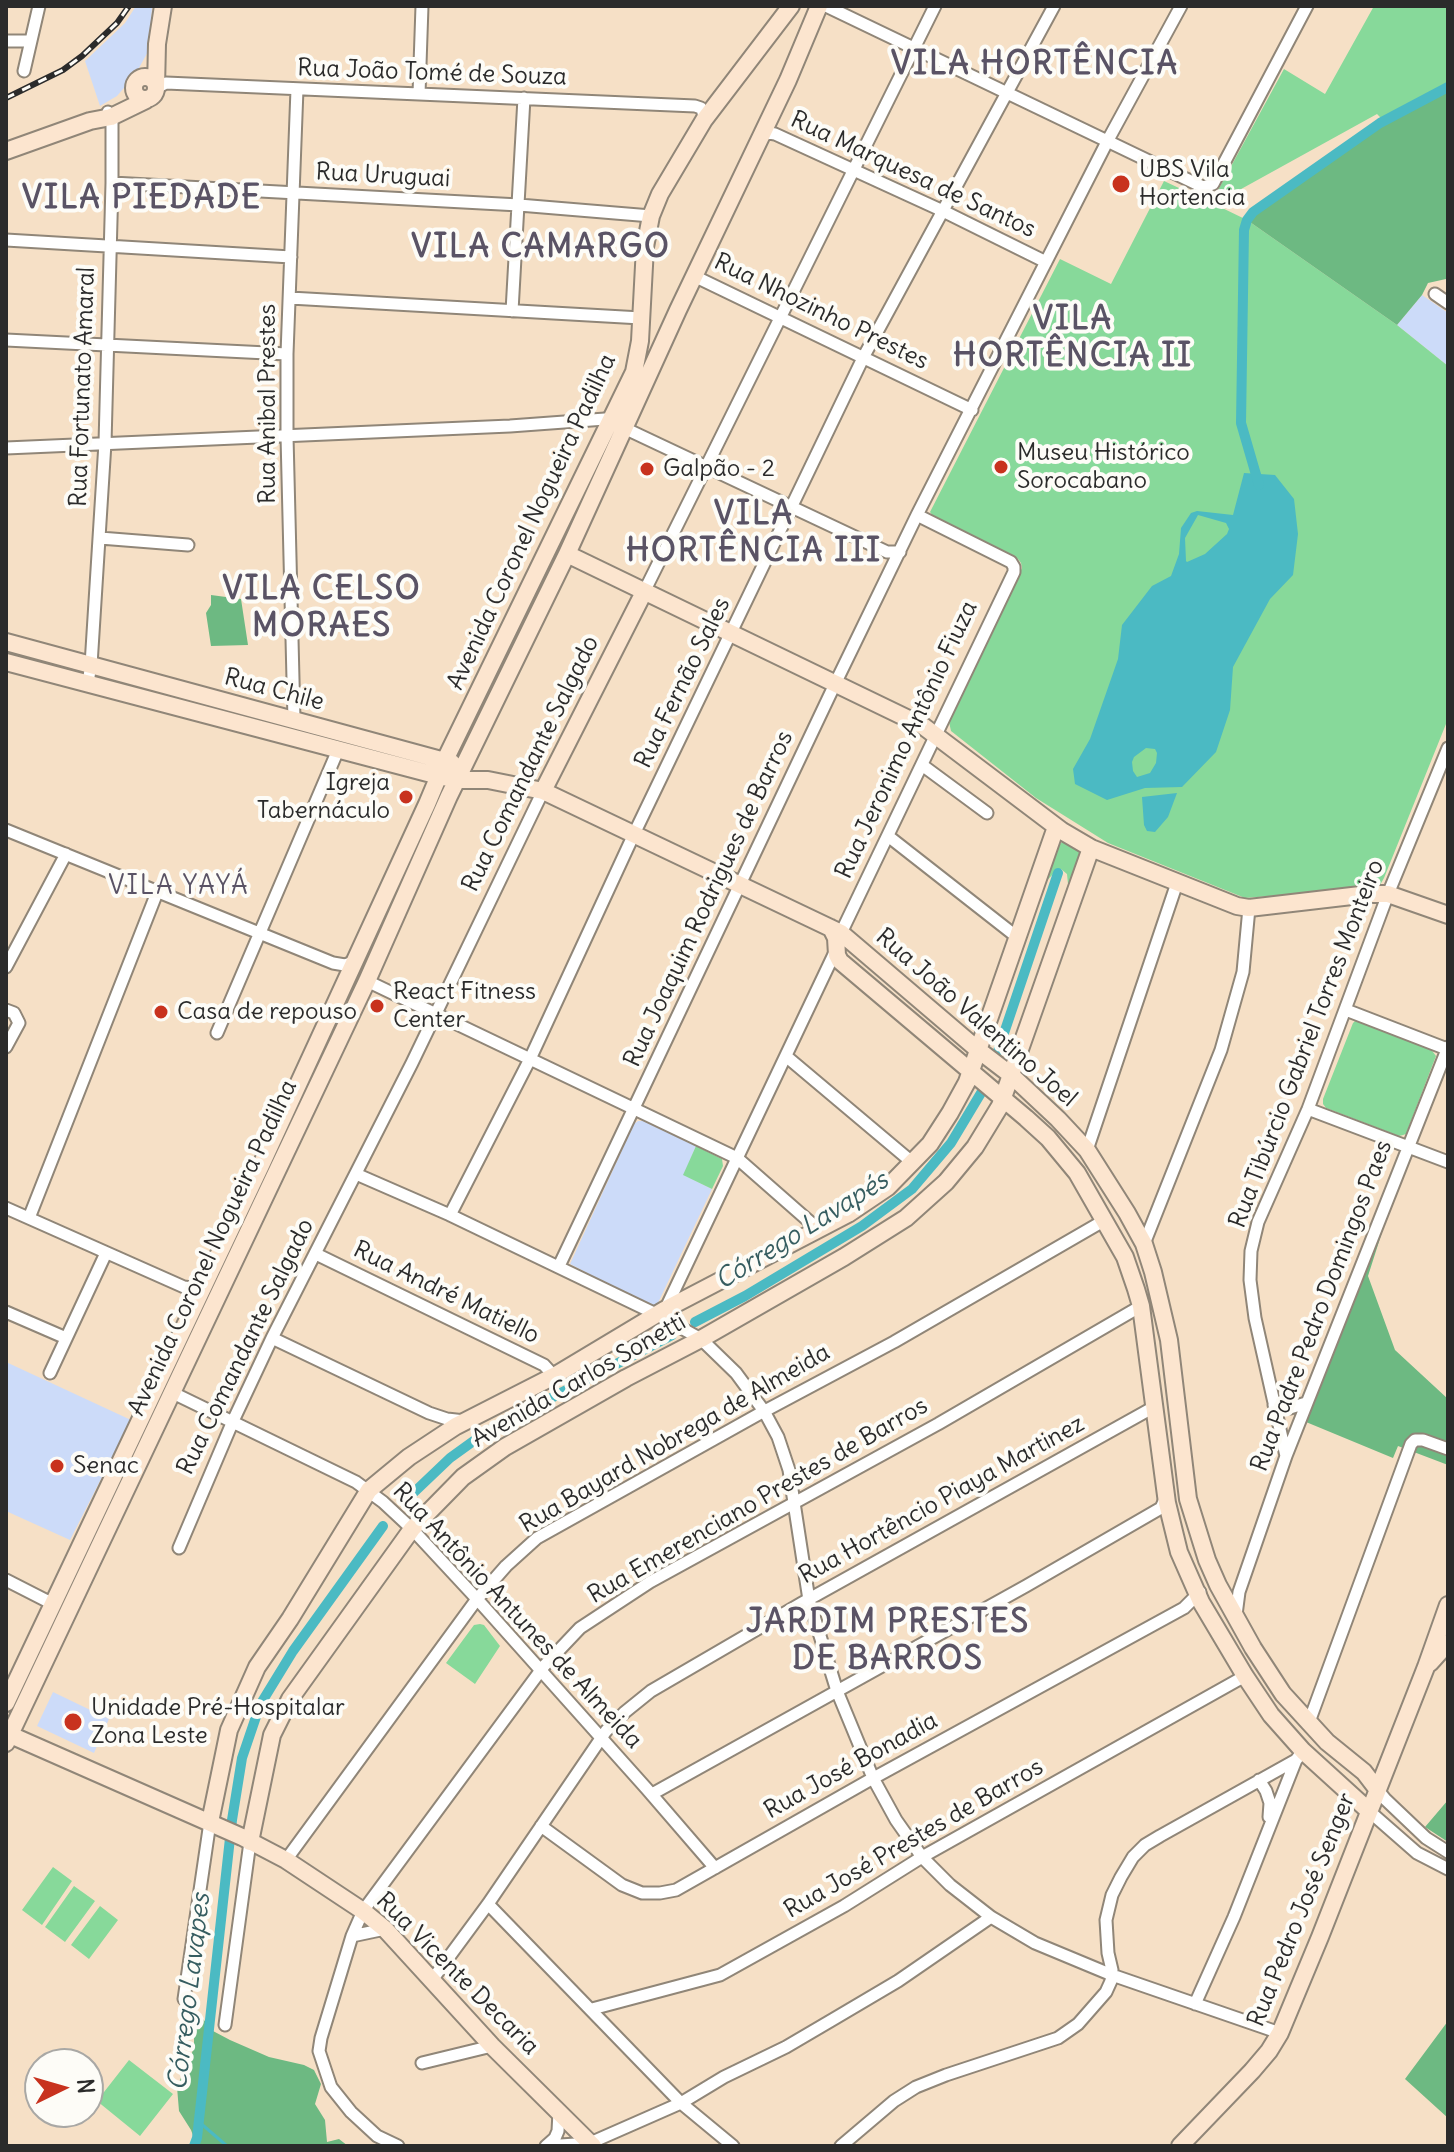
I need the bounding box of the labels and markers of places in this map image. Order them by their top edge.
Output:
place label: UBS Vila Hortencia [1139,156,1245,212]
marker: UBS Vila Hortencia [1110,173,1132,195]
place label: Museu Histórico Sorocabano [1017,439,1190,495]
place label: Galpão - 2 [663,455,775,483]
marker: Museu Histórico Sorocabano [992,458,1010,476]
marker: Galpão - 2 [638,460,656,478]
place label: Igreja Tabernáculo [257,769,390,825]
marker: Igreja Tabernáculo [397,788,415,806]
place label: React Fitness Center [393,978,536,1034]
marker: React Fitness Center [368,997,386,1015]
place label: Casa de repouso [177,998,357,1026]
marker: Casa de repouso [152,1003,170,1021]
place label: Senac [73,1452,139,1480]
marker: Senac [48,1457,66,1475]
place label: Unidade Pré-Hospitalar Zona Leste [91,1694,345,1750]
marker: Unidade Pré-Hospitalar Zona Leste [62,1711,84,1733]

